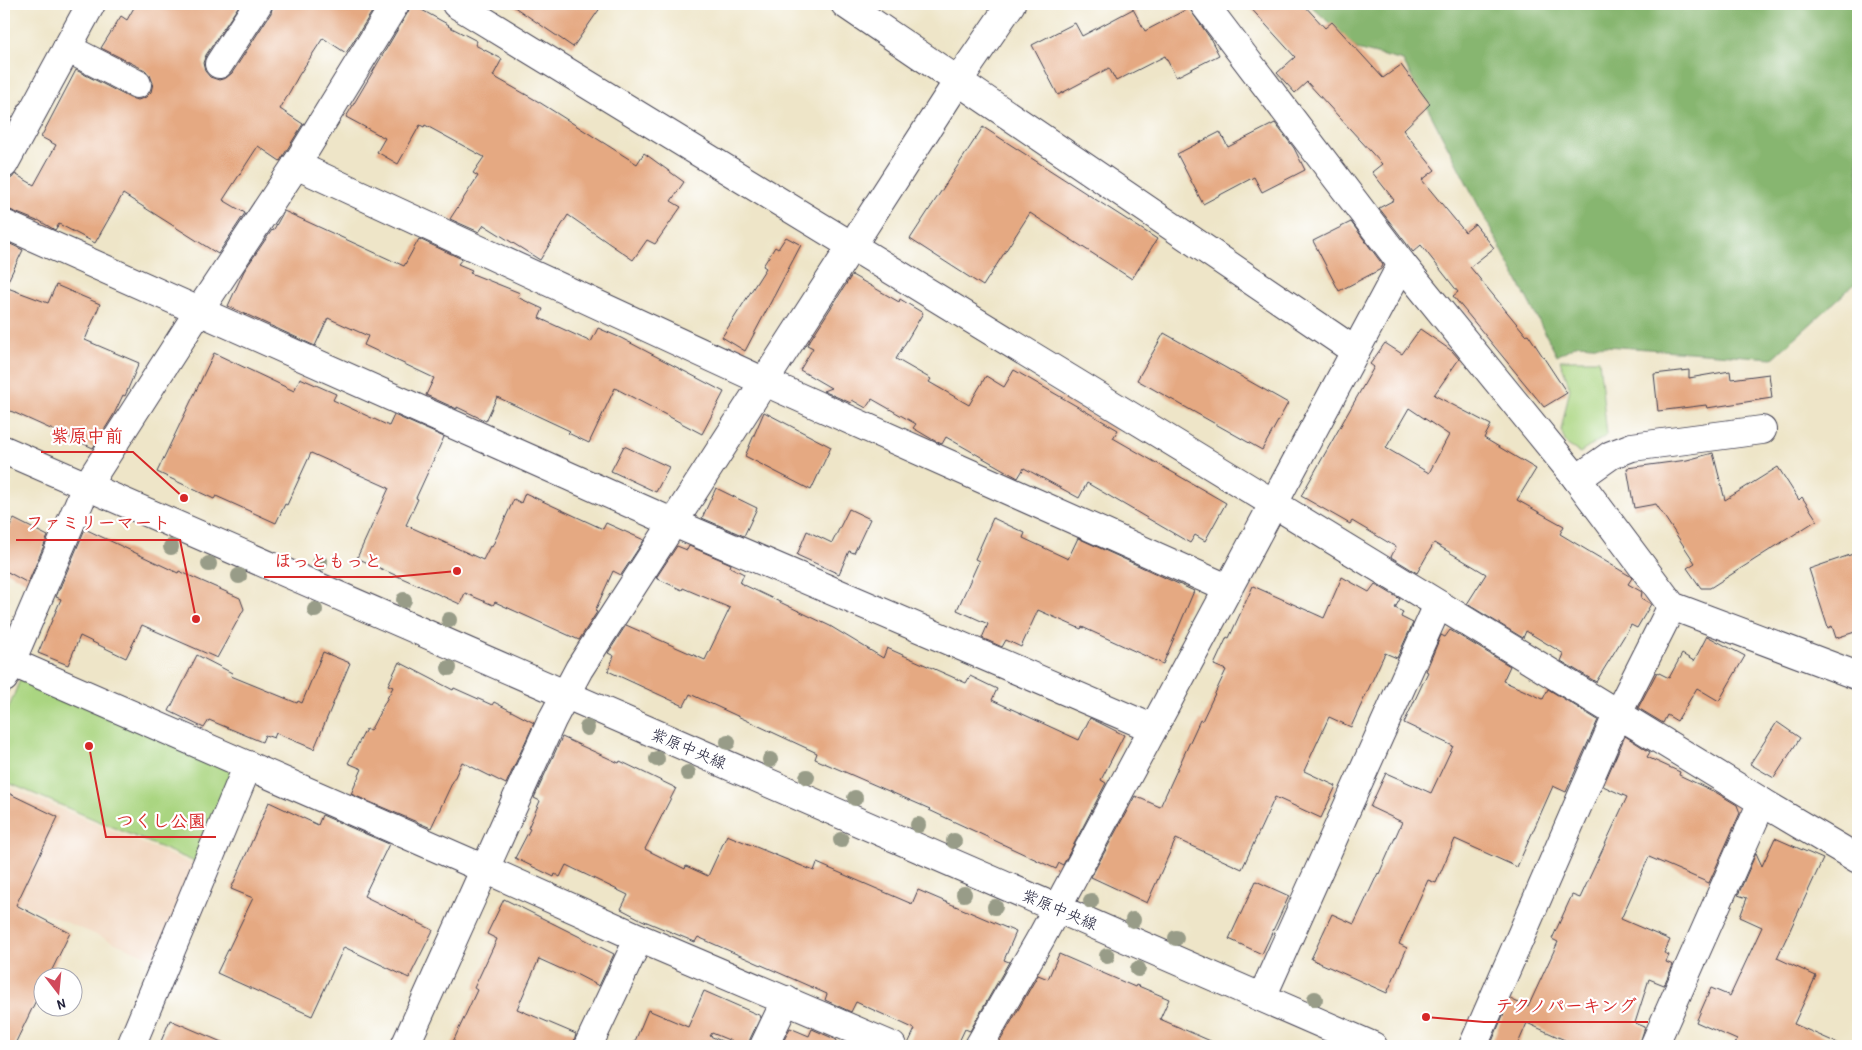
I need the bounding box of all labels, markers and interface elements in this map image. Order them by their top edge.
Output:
callout: 紫原中前 [41,419,133,452]
text: 紫原中前 [51,423,123,448]
callout: ファミリーマート [16,507,180,540]
text: ファミリーマート [26,510,170,535]
callout: ほっともっと [264,544,392,577]
text: ほっともっと [274,548,382,573]
street label: 紫原中央線 [648,722,730,774]
callout: つくし公園 [106,804,216,837]
text: つくし公園 [116,808,206,833]
street label: 紫原中央線 [1019,883,1101,935]
north arrow [32,968,82,1018]
callout: テクノパーキング [1484,989,1648,1022]
text: テクノパーキング [1495,993,1637,1018]
text: N [55,995,68,1015]

